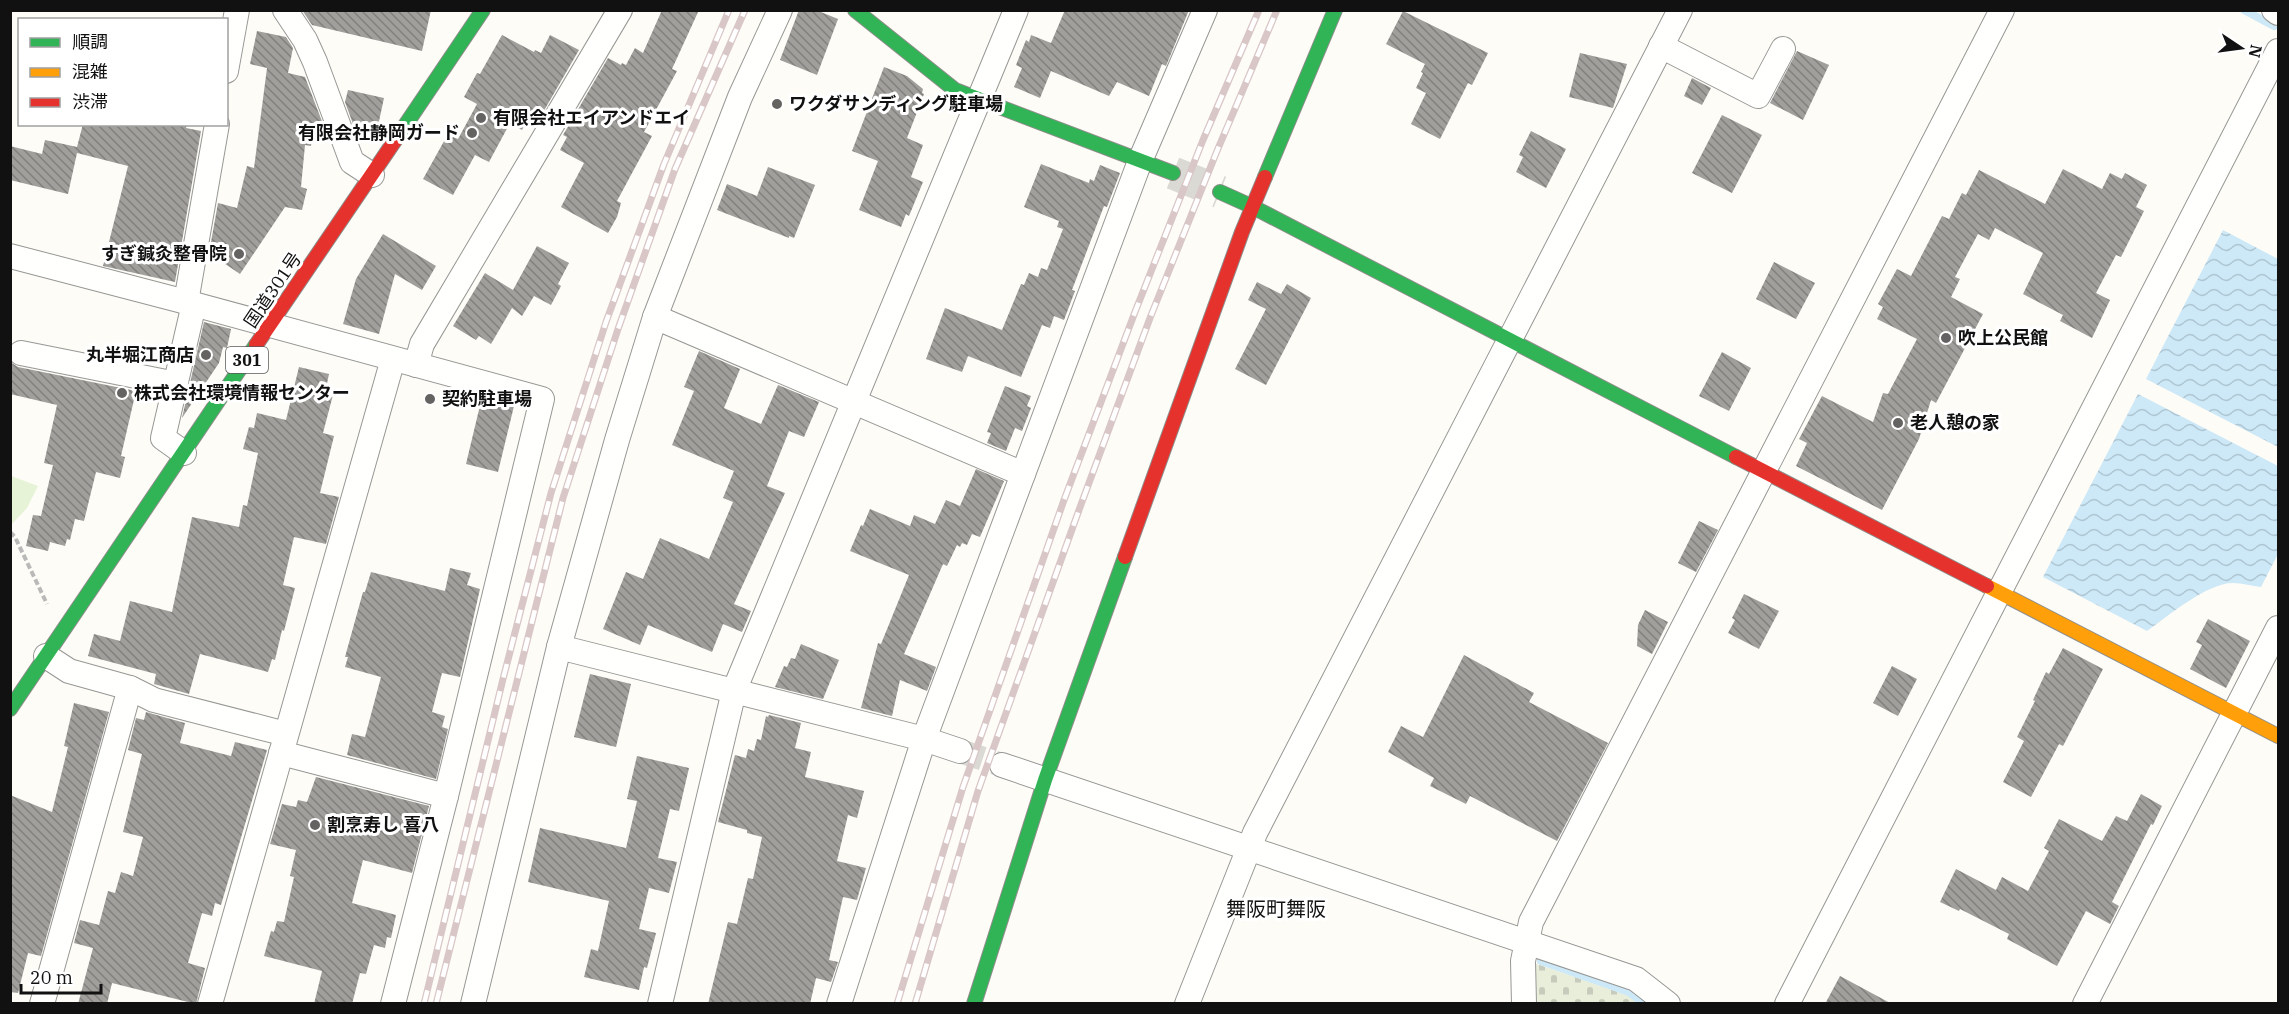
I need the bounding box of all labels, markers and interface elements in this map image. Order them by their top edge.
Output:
legend [18,18,228,126]
north arrow [2211,18,2271,78]
text: 順調 [72,30,108,53]
text: N [2244,43,2267,60]
text: 混雑 [72,60,108,83]
text: 渋滞 [72,90,108,113]
place label: ワクダサンディング駐車場 [789,92,1003,115]
marker: ワクダサンディング駐車場 [770,97,784,111]
place label: 有限会社エイアンドエイ [493,106,690,129]
marker: 有限会社エイアンドエイ [474,111,488,125]
place label: 有限会社静岡ガード [298,121,460,144]
marker: 有限会社静岡ガード [465,126,479,140]
place label: すぎ鍼灸整骨院 [101,242,227,265]
marker: すぎ鍼灸整骨院 [232,247,246,261]
street label: 国道301号 [239,247,306,332]
place label: 吹上公民館 [1958,326,2048,349]
marker: 吹上公民館 [1939,331,1953,345]
place label: 丸半堀江商店 [86,343,194,366]
road number: 301 [226,347,268,373]
marker: 丸半堀江商店 [199,348,213,362]
place label: 株式会社環境情報センター [134,381,350,404]
marker: 株式会社環境情報センター [115,386,129,400]
place label: 契約駐車場 [442,387,532,410]
marker: 契約駐車場 [423,392,437,406]
place label: 老人憩の家 [1910,411,2000,434]
marker: 老人憩の家 [1891,416,1905,430]
place label: 割烹寿し 喜八 [327,813,439,836]
marker: 割烹寿し 喜八 [308,818,322,832]
district label: 舞阪町舞阪 [1226,895,1326,922]
scale bar [21,957,100,995]
text: 20 m [30,966,73,989]

